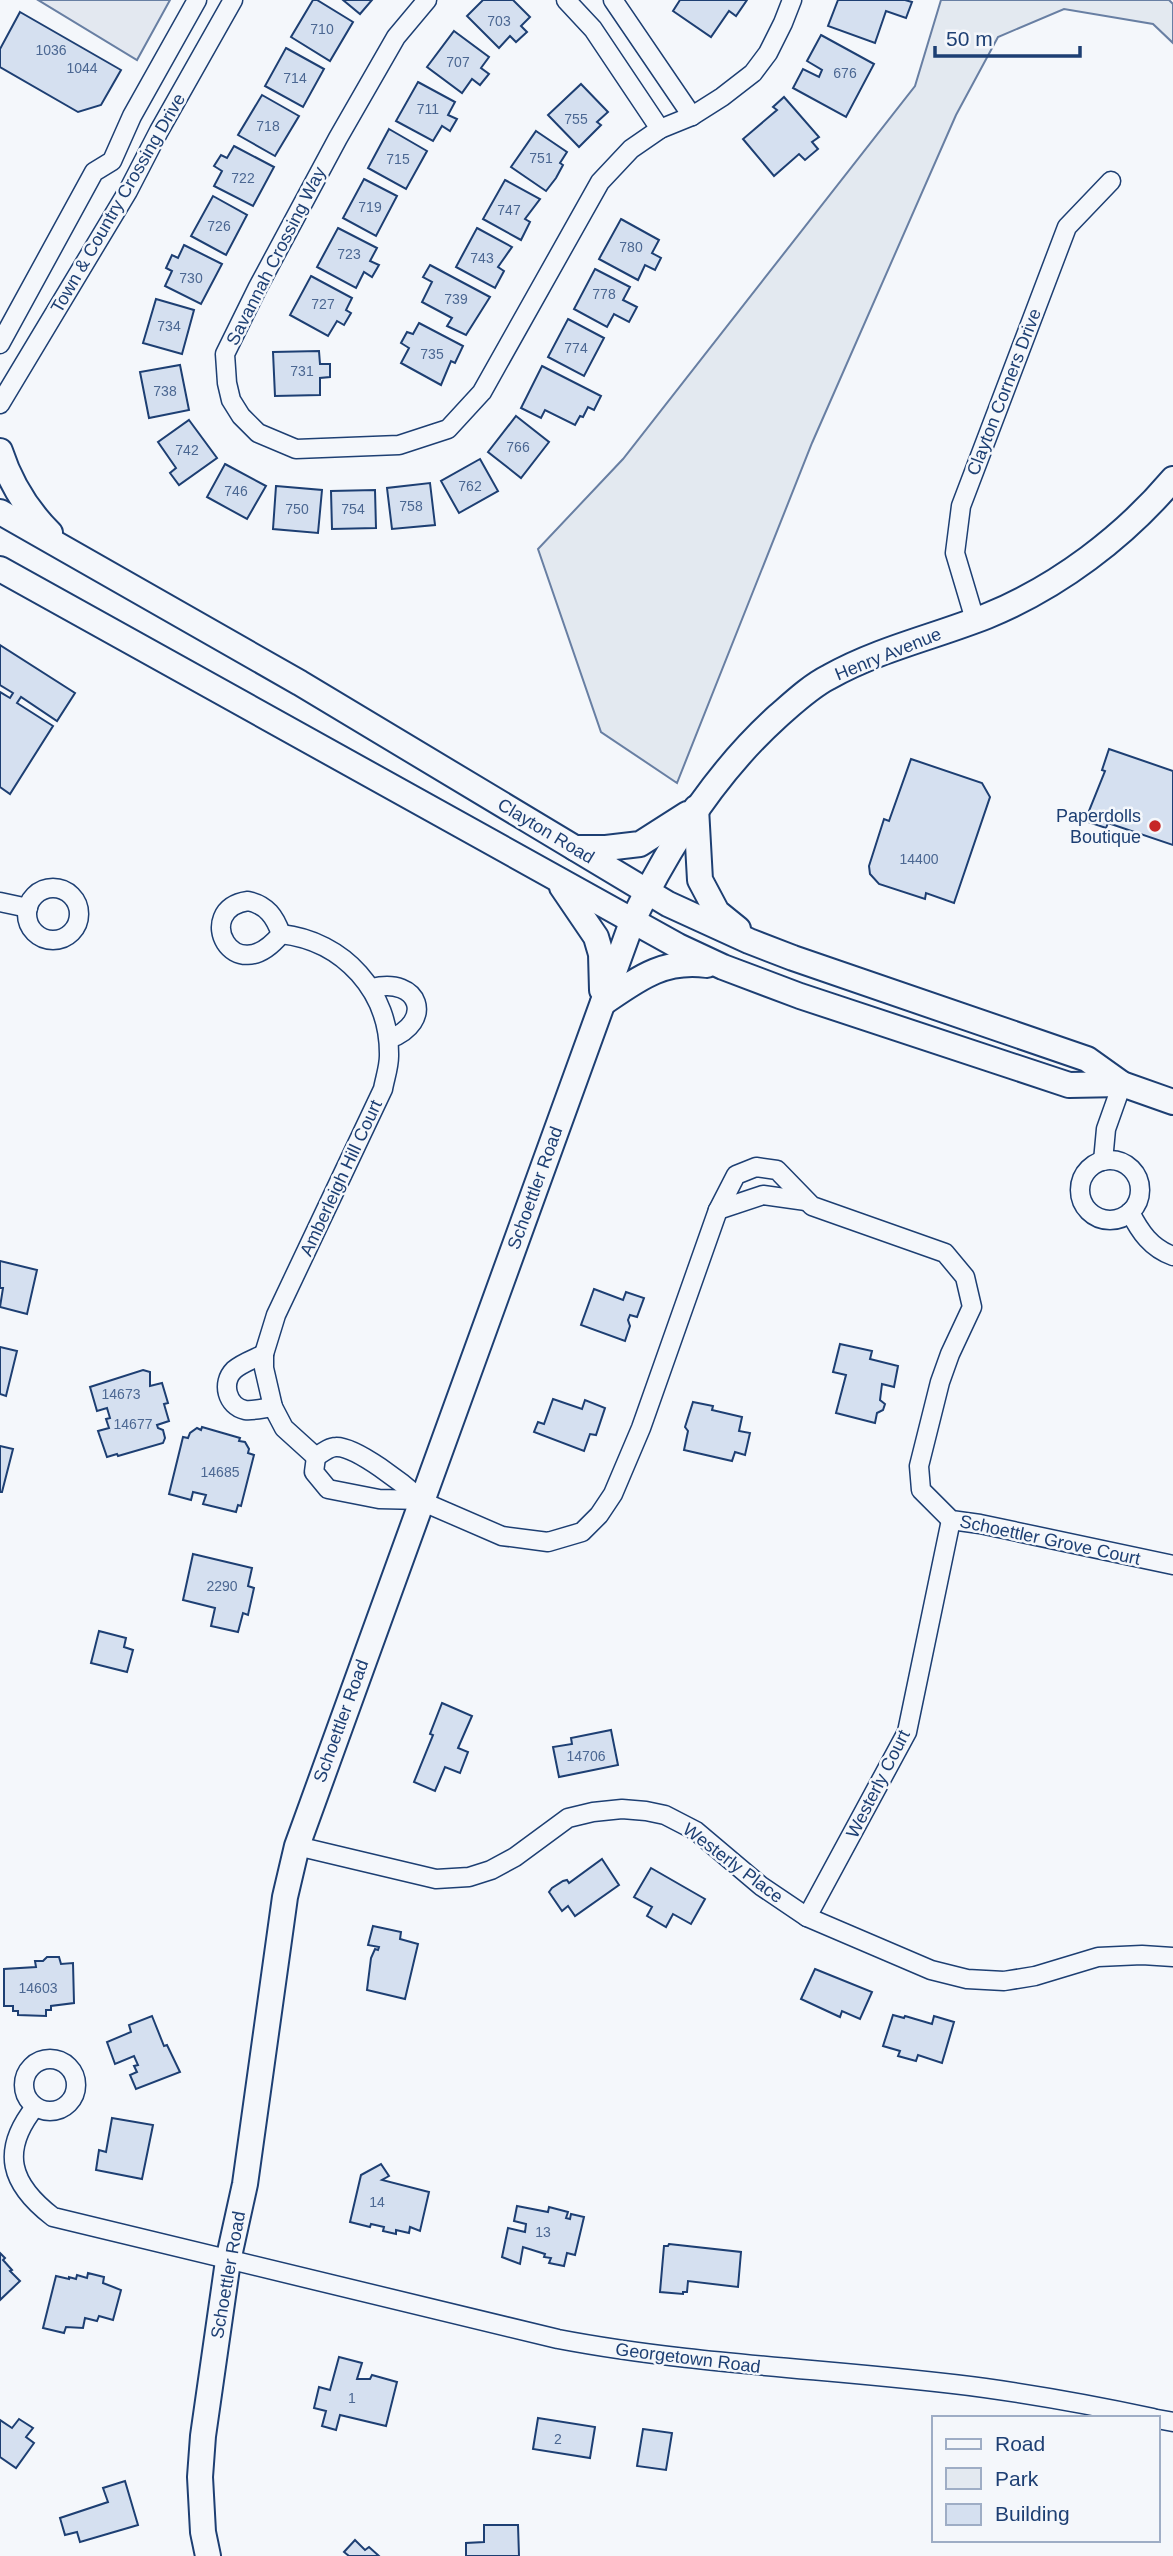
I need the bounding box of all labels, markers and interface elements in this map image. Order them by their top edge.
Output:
house number: 703 [487,13,511,29]
scale bar [935,14,1080,58]
house number: 710 [310,21,334,37]
text: 50 m [946,27,993,50]
house number: 1036 [35,42,67,58]
house number: 707 [446,54,470,70]
house number: 1044 [66,60,98,76]
house number: 676 [833,65,857,81]
house number: 714 [283,70,307,86]
street label: Town & Country Crossing Drive [47,90,189,316]
house number: 711 [417,101,439,117]
house number: 755 [564,111,588,127]
house number: 718 [256,118,280,134]
house number: 751 [529,150,553,166]
house number: 715 [386,151,410,167]
street label: Savannah Crossing Way [222,164,330,348]
house number: 722 [231,170,255,186]
house number: 719 [358,199,382,215]
house number: 747 [497,202,521,218]
house number: 726 [207,218,231,234]
house number: 780 [619,239,643,255]
house number: 723 [337,246,361,262]
house number: 743 [470,250,494,266]
house number: 730 [179,270,203,286]
house number: 778 [592,286,616,302]
house number: 739 [444,291,468,307]
house number: 727 [311,296,335,312]
street label: Clayton Corners Drive [963,306,1045,478]
house number: 734 [157,318,181,334]
house number: 774 [564,340,588,356]
house number: 735 [420,346,444,362]
house number: 731 [290,363,314,379]
house number: 738 [153,383,177,399]
house number: 766 [506,439,530,455]
house number: 742 [175,442,199,458]
house number: 762 [458,478,482,494]
house number: 746 [224,483,248,499]
house number: 758 [399,498,423,514]
house number: 750 [285,501,309,517]
house number: 754 [341,501,365,517]
street label: Henry Avenue [832,624,944,684]
street label: Clayton Road [494,794,598,868]
place label: Paperdolls Boutique [1056,806,1141,847]
marker: Paperdolls Boutique [1147,818,1163,834]
house number: 14400 [900,851,939,867]
street label: Amberleigh Hill Court [296,1097,386,1259]
street label: Schoettler Road [504,1124,566,1252]
house number: 14673 [102,1386,141,1402]
house number: 14677 [114,1416,153,1432]
house number: 14685 [201,1464,240,1480]
street label: Schoettler Grove Court [958,1511,1142,1569]
house number: 2290 [206,1578,238,1594]
street label: Schoettler Road [310,1657,372,1785]
street label: Westerly Court [842,1727,914,1841]
house number: 14706 [567,1748,606,1764]
street label: Westerly Place [679,1819,787,1907]
house number: 14603 [19,1980,58,1996]
house number: 14 [369,2194,385,2210]
street label: Schoettler Road [207,2210,249,2340]
house number: 13 [535,2224,551,2240]
street label: Georgetown Road [614,2339,762,2377]
house number: 1 [348,2390,356,2406]
legend [932,2416,1159,2542]
house number: 2 [554,2431,562,2447]
text: Road [995,2432,1045,2455]
text: Park [995,2467,1039,2490]
text: Building [995,2502,1070,2525]

